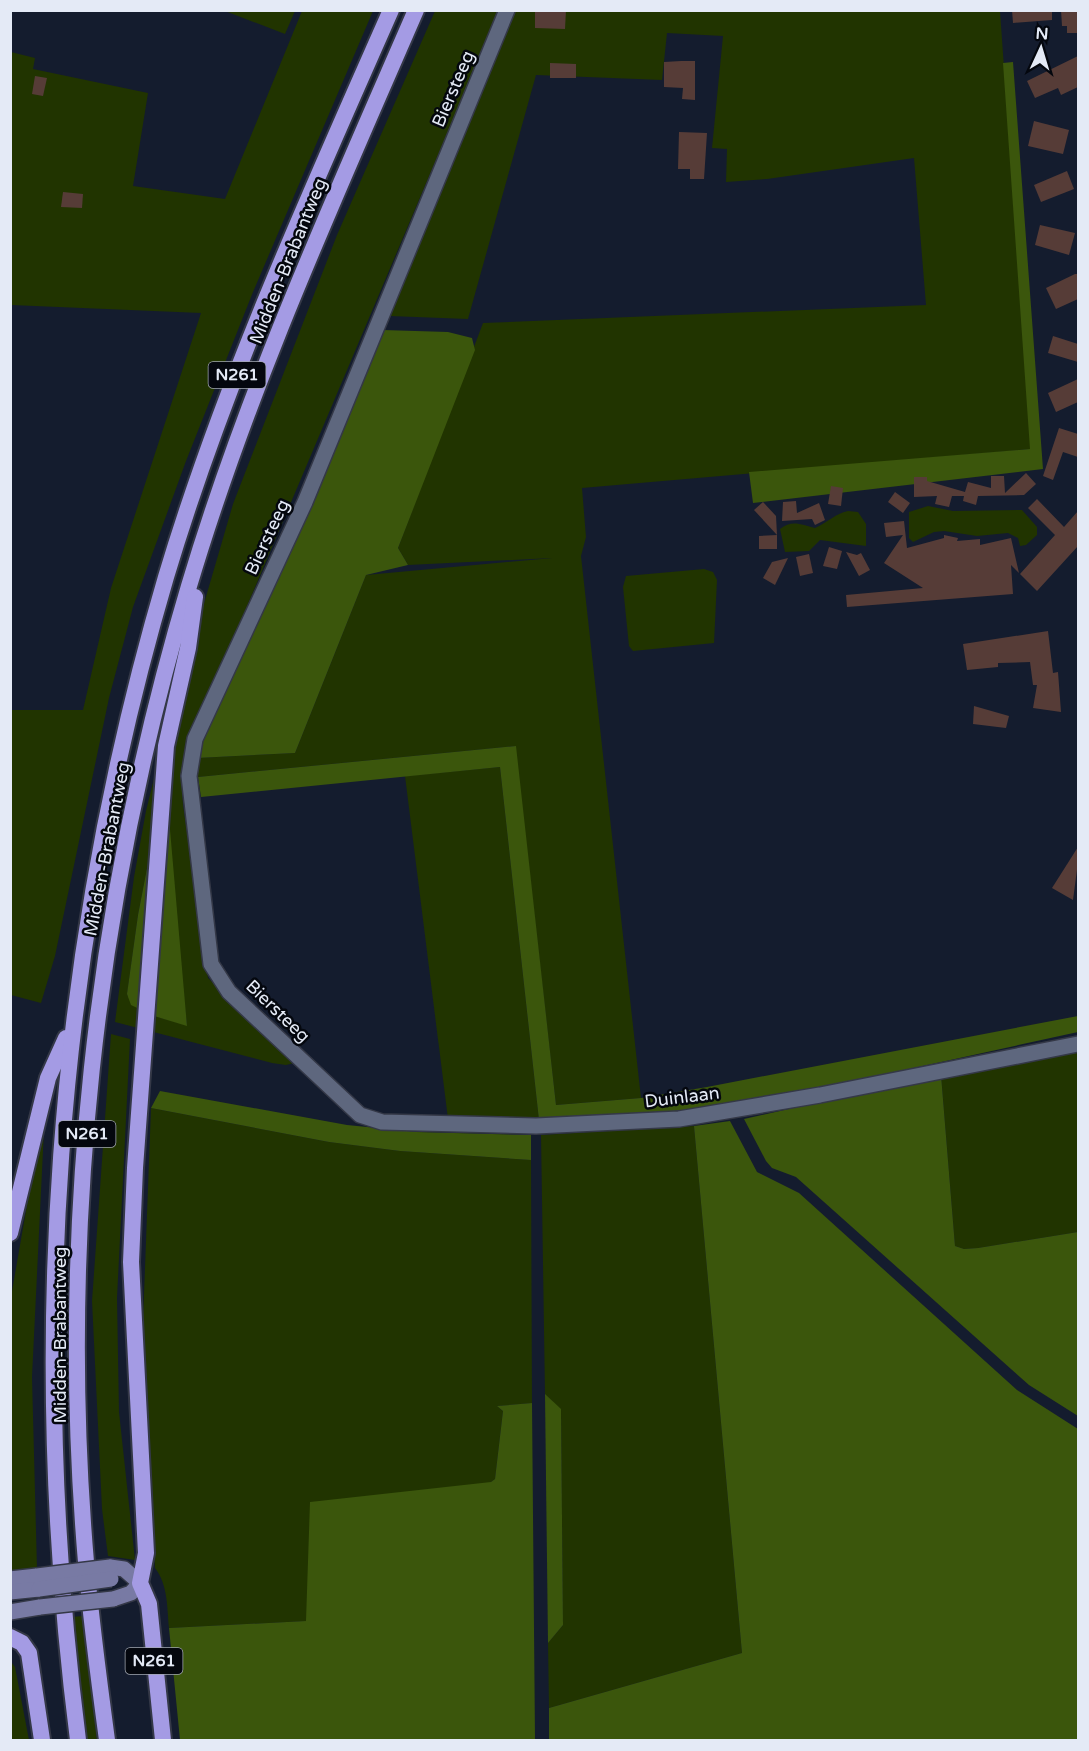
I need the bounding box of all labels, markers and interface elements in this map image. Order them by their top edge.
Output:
north arrow [1011,18,1071,78]
text: N [1035,24,1049,44]
street label: Biersteeg [427,47,479,131]
street label: Midden-Brabantweg [245,175,331,347]
road number: N261 [208,362,266,388]
street label: Biersteeg [240,496,294,578]
street label: Midden-Brabantweg [79,760,135,938]
street label: Biersteeg [241,975,315,1047]
street label: Duinlaan [643,1081,721,1113]
road number: N261 [58,1121,116,1147]
street label: Midden-Brabantweg [49,1247,71,1423]
road number: N261 [126,1648,182,1674]

